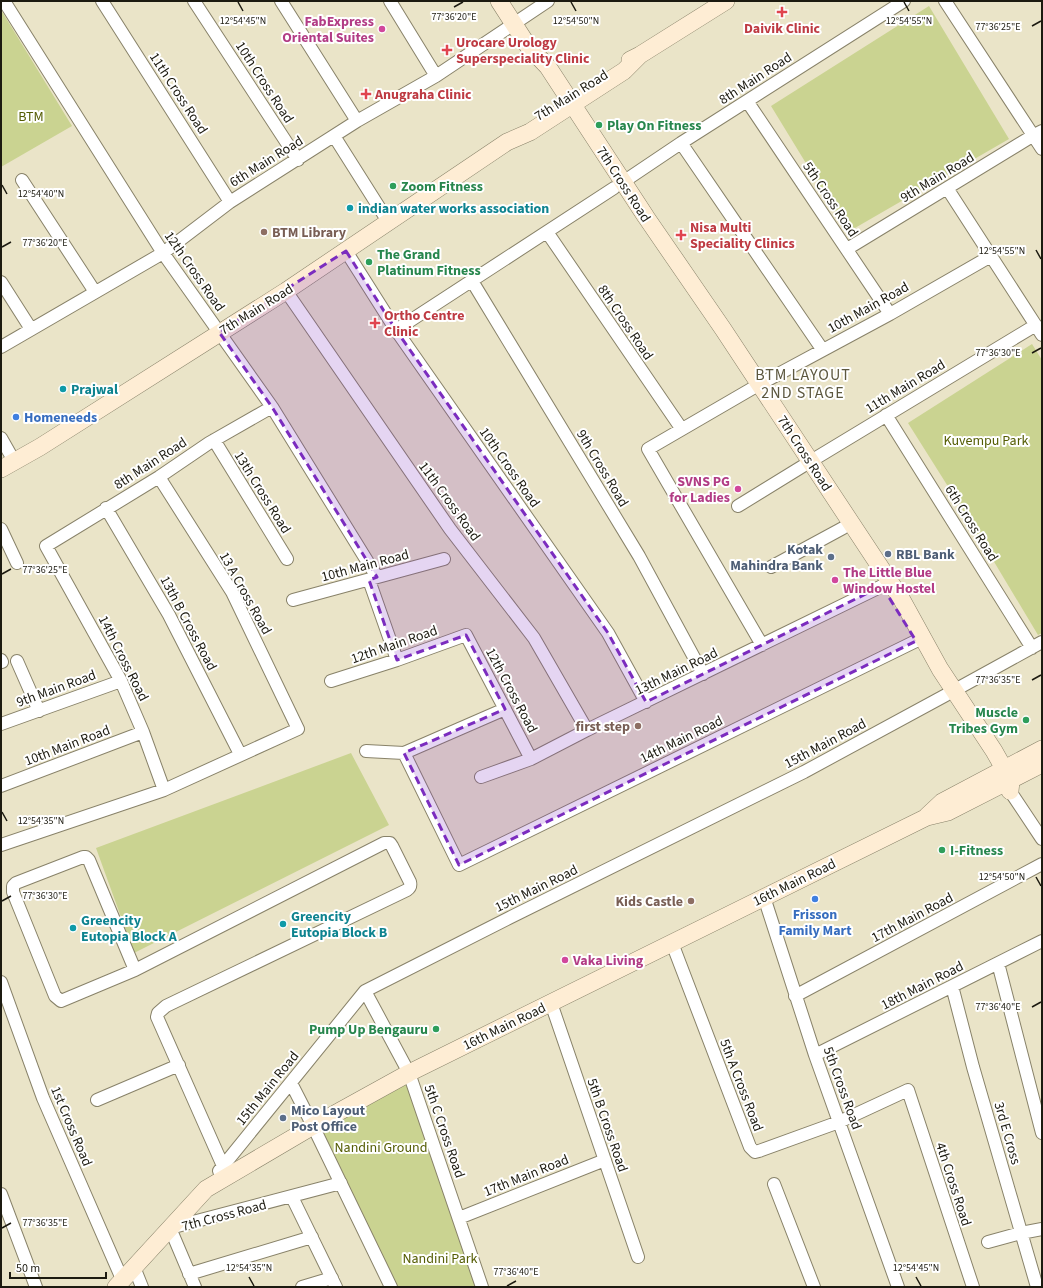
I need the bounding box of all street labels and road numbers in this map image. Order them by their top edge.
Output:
street label: 10th Cross Road [230,38,298,127]
street label: 8th Main Road [715,48,796,110]
street label: 11th Cross Road [144,49,212,138]
street label: 7th Main Road [531,65,612,126]
street label: 6th Main Road [226,131,307,192]
street label: 7th Cross Road [591,143,655,226]
street label: 9th Main Road [897,148,978,208]
street label: 5th Cross Road [798,158,863,241]
street label: 12th Cross Road [159,227,229,316]
street label: 10th Main Road [824,277,913,338]
street label: 7th Main Road [216,279,297,340]
street label: 8th Cross Road [593,281,658,364]
street label: 11th Main Road [862,355,949,419]
street label: 7th Cross Road [772,412,836,495]
street label: 10th Cross Road [474,423,544,512]
street label: 9th Cross Road [571,426,633,511]
street label: 8th Main Road [110,433,191,495]
street label: 13th Cross Road [229,447,296,538]
street label: 11th Cross Road [413,458,485,545]
street label: 6th Cross Road [940,481,1003,566]
street label: 10th Main Road [319,545,411,587]
street label: 13 A Cross Road [214,548,276,639]
street label: 13th B Cross Road [155,572,222,674]
street label: 14th Cross Road [93,612,153,705]
street label: 12th Main Road [348,621,440,669]
street label: 13th Main Road [631,643,721,701]
street label: 12th Cross Road [480,644,542,737]
street label: 9th Main Road [14,665,99,713]
street label: 14th Main Road [636,711,726,769]
street label: 15th Main Road [781,714,870,774]
street label: 10th Main Road [22,720,113,771]
street label: 16th Main Road [749,854,839,912]
street label: 15th Main Road [491,860,581,918]
street label: 17th Main Road [868,888,957,948]
street label: 18th Main Road [878,956,967,1015]
street label: 16th Main Road [459,998,549,1056]
street label: 5th A Cross Road [714,1036,768,1134]
street label: 5th Cross Road [818,1044,866,1133]
street label: 15th Main Road [232,1047,304,1130]
street label: 5th B Cross Road [582,1076,632,1175]
street label: 5th C Cross Road [419,1082,469,1181]
street label: 1st Cross Road [45,1083,97,1169]
street label: 3rd E Cross [989,1100,1026,1167]
street label: 4th Cross Road [930,1140,976,1229]
street label: 17th Main Road [481,1150,572,1202]
street label: 7th Cross Road [180,1195,269,1237]

